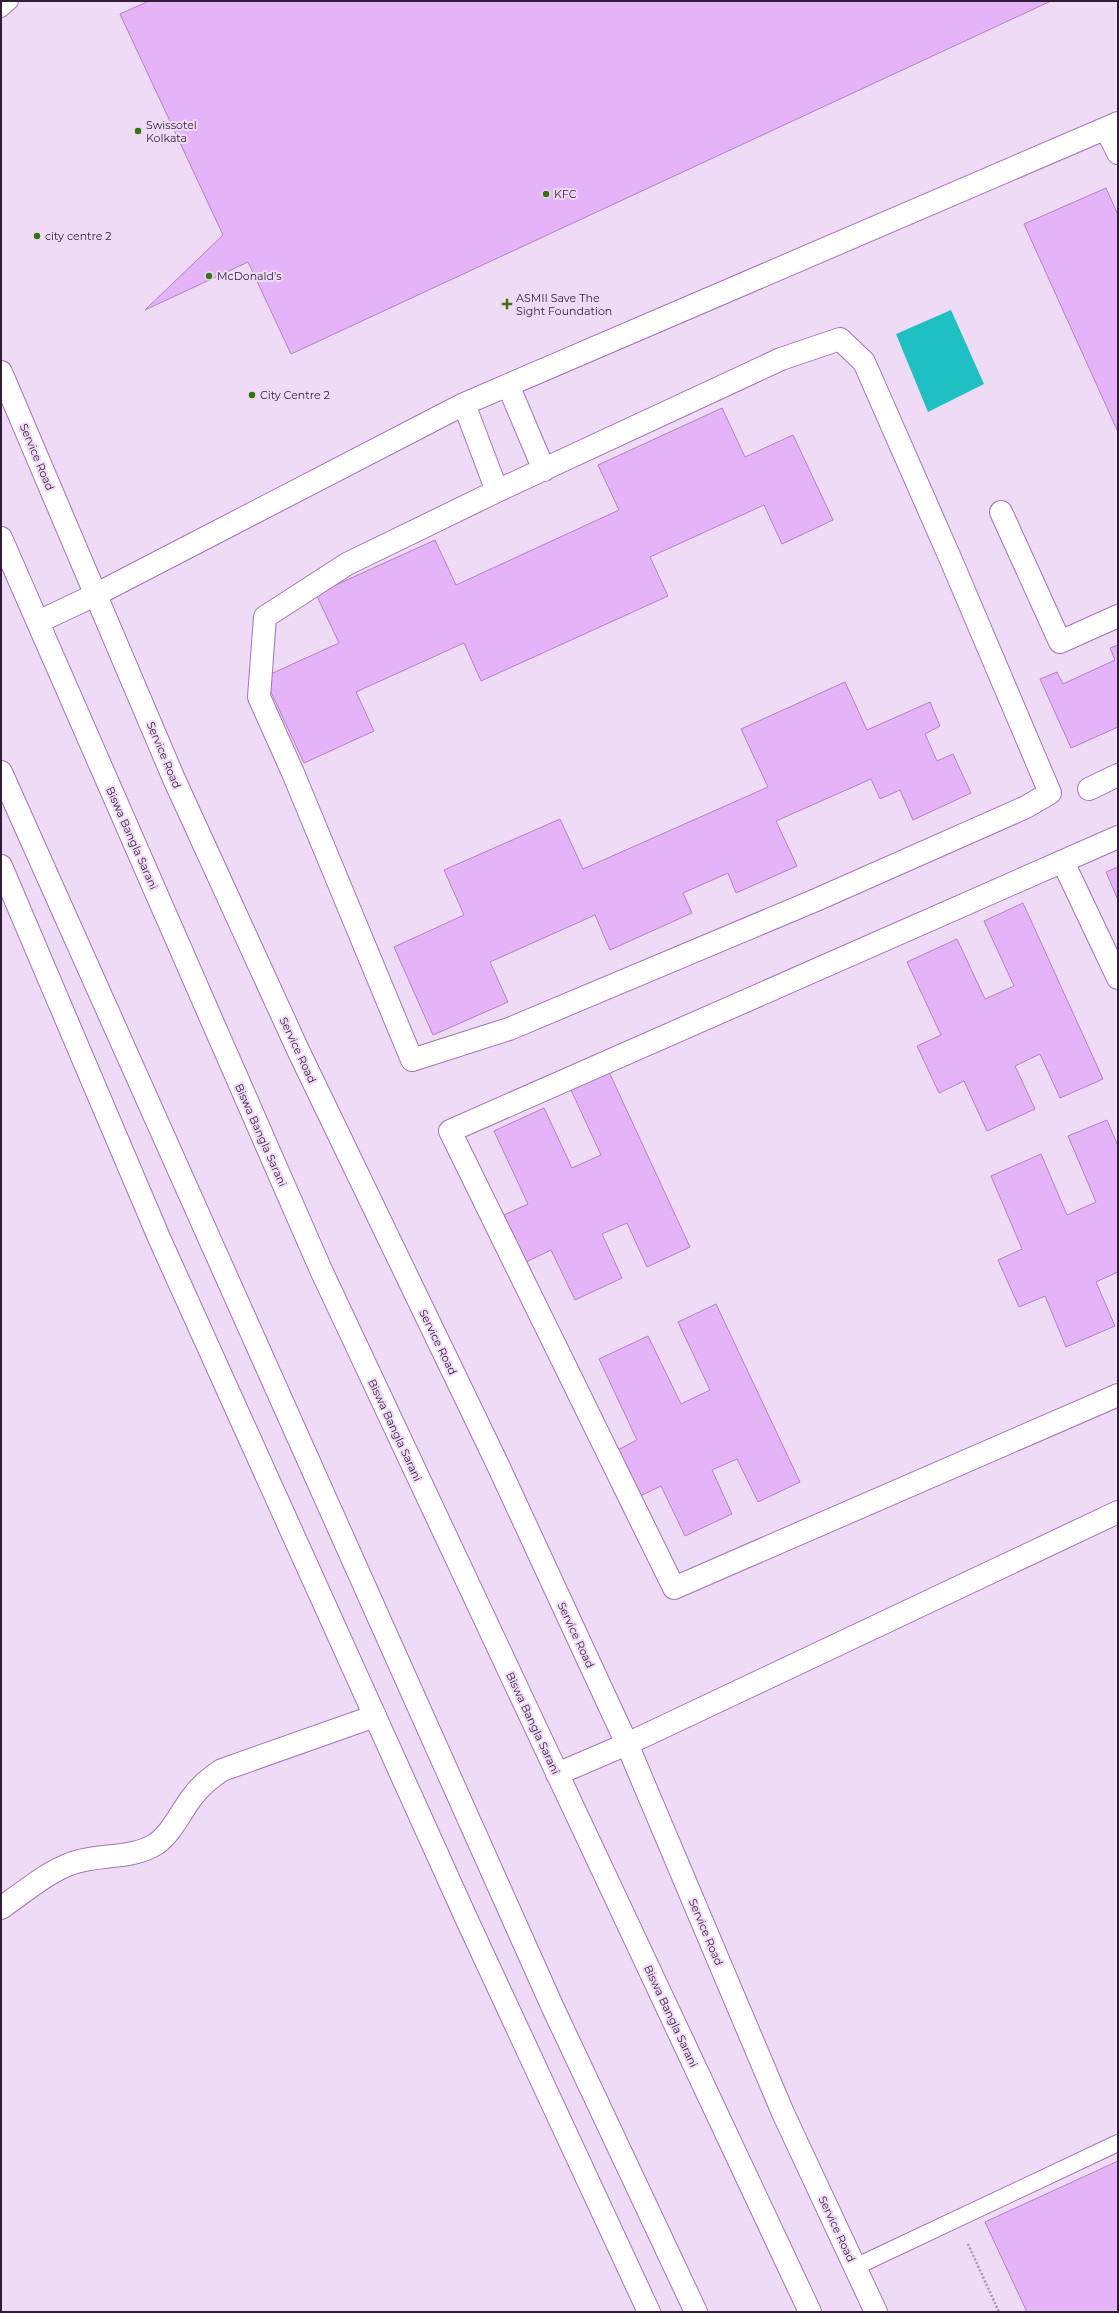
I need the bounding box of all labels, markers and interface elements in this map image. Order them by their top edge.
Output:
place label: Swissotel Kolkata [146,118,197,145]
marker: Swissotel Kolkata [133,126,143,136]
place label: KFC [554,187,577,201]
marker: KFC [541,189,551,199]
place label: city centre 2 [45,229,112,243]
marker: city centre 2 [32,231,42,241]
place label: McDonald's [217,269,282,283]
marker: McDonald's [204,271,214,281]
place label: ASMII Save The Sight Foundation [516,291,612,318]
marker: ASMII Save The Sight Foundation [501,298,513,310]
place label: City Centre 2 [260,388,330,402]
marker: City Centre 2 [247,390,257,400]
street label: Service Road [17,421,57,493]
street label: Service Road [144,719,184,791]
street label: Biswa Bangla Sarani [103,784,161,892]
street label: Service Road [277,1015,319,1085]
street label: Biswa Bangla Sarani [232,1081,290,1189]
street label: Service Road [416,1307,460,1377]
street label: Biswa Bangla Sarani [365,1377,425,1484]
street label: Service Road [555,1600,597,1670]
street label: Biswa Bangla Sarani [503,1670,563,1777]
street label: Service Road [686,1896,726,1968]
street label: Biswa Bangla Sarani [641,1963,701,2070]
street label: Service Road [816,2194,858,2264]

